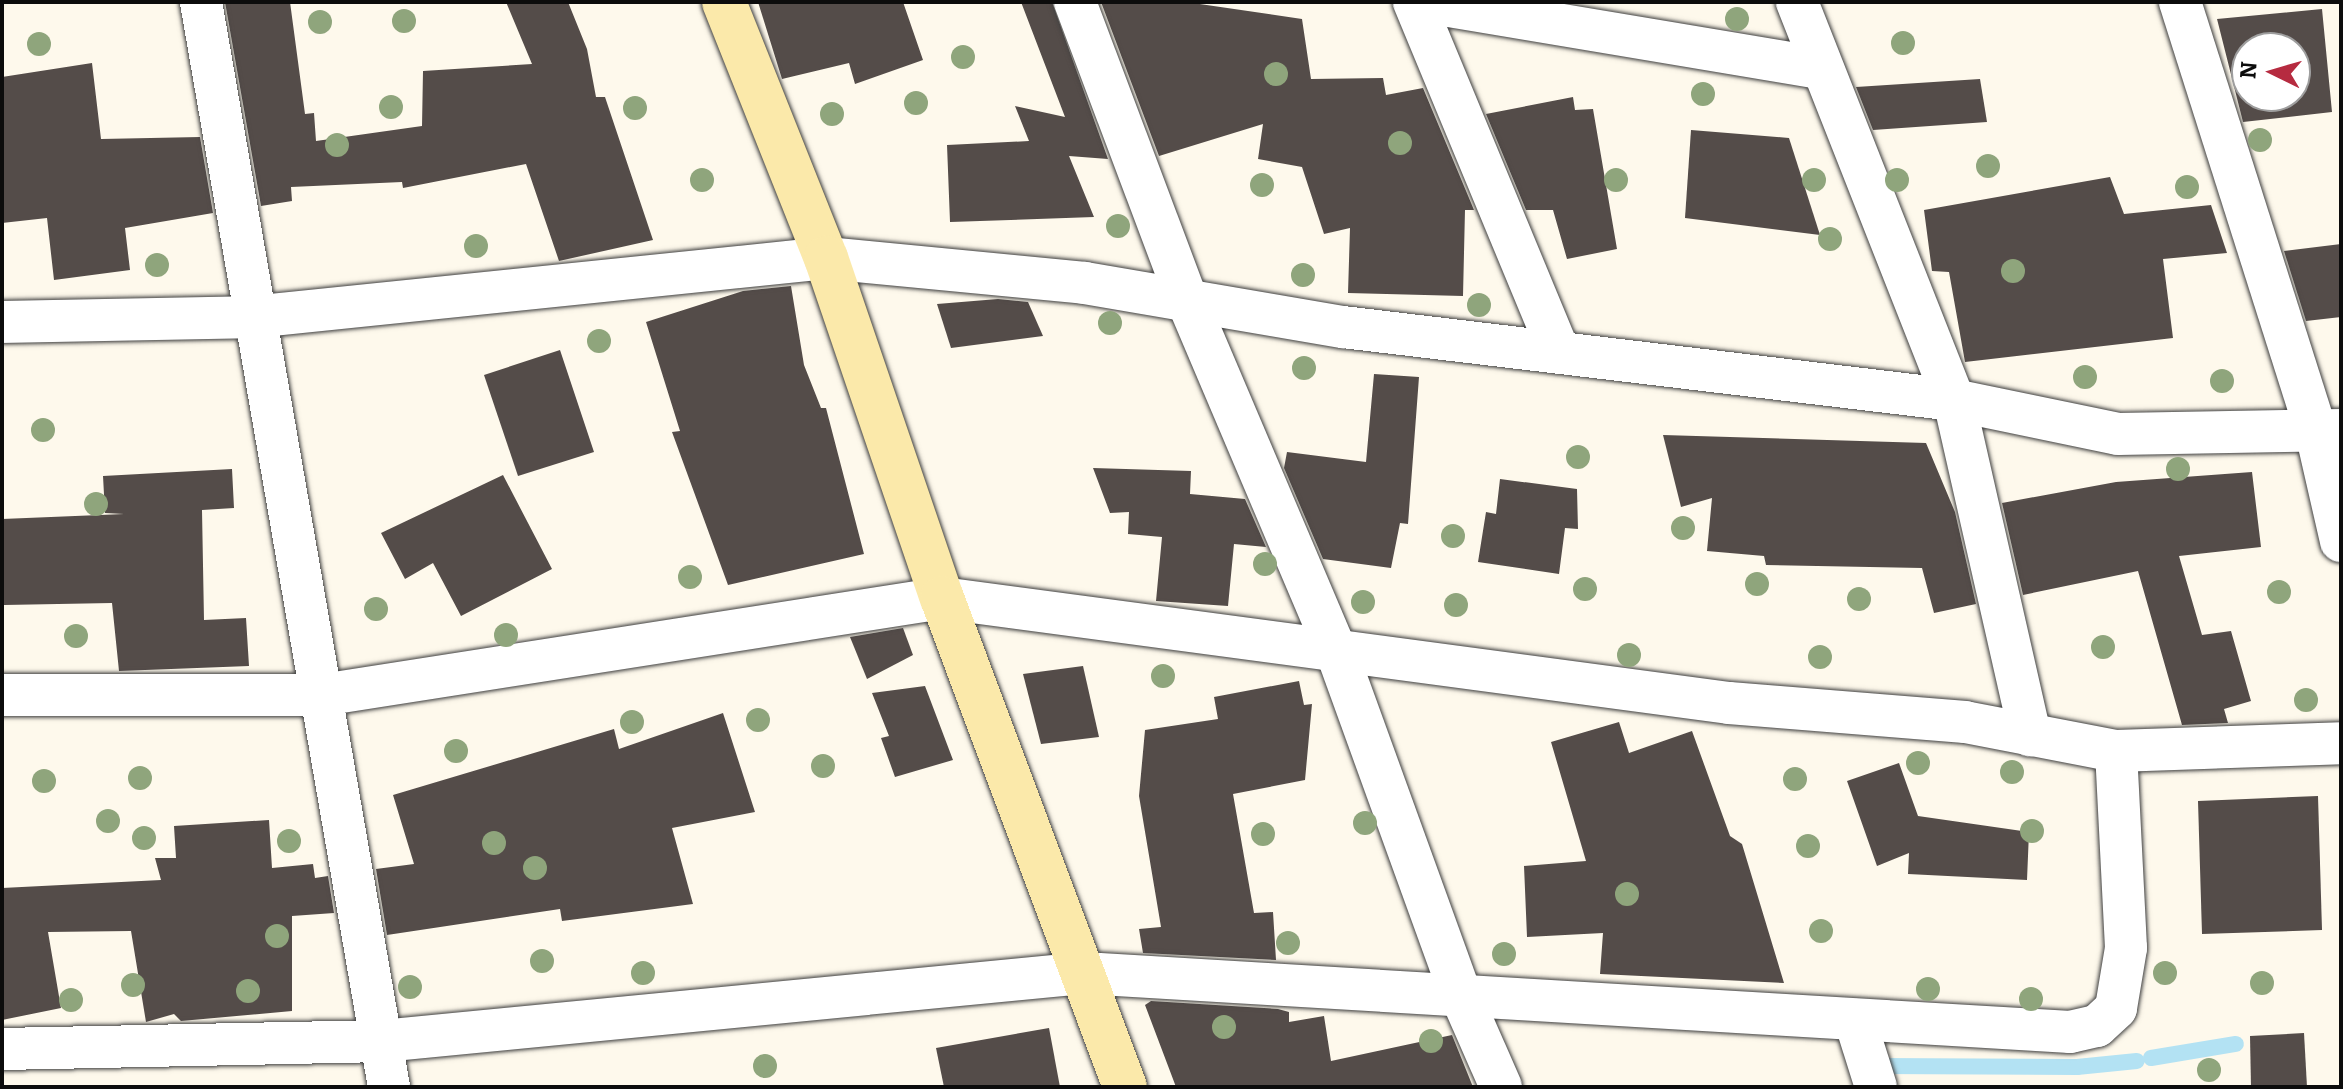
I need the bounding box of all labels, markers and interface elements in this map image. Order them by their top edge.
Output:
north arrow [2231,32,2311,112]
text: N [2234,60,2263,80]

